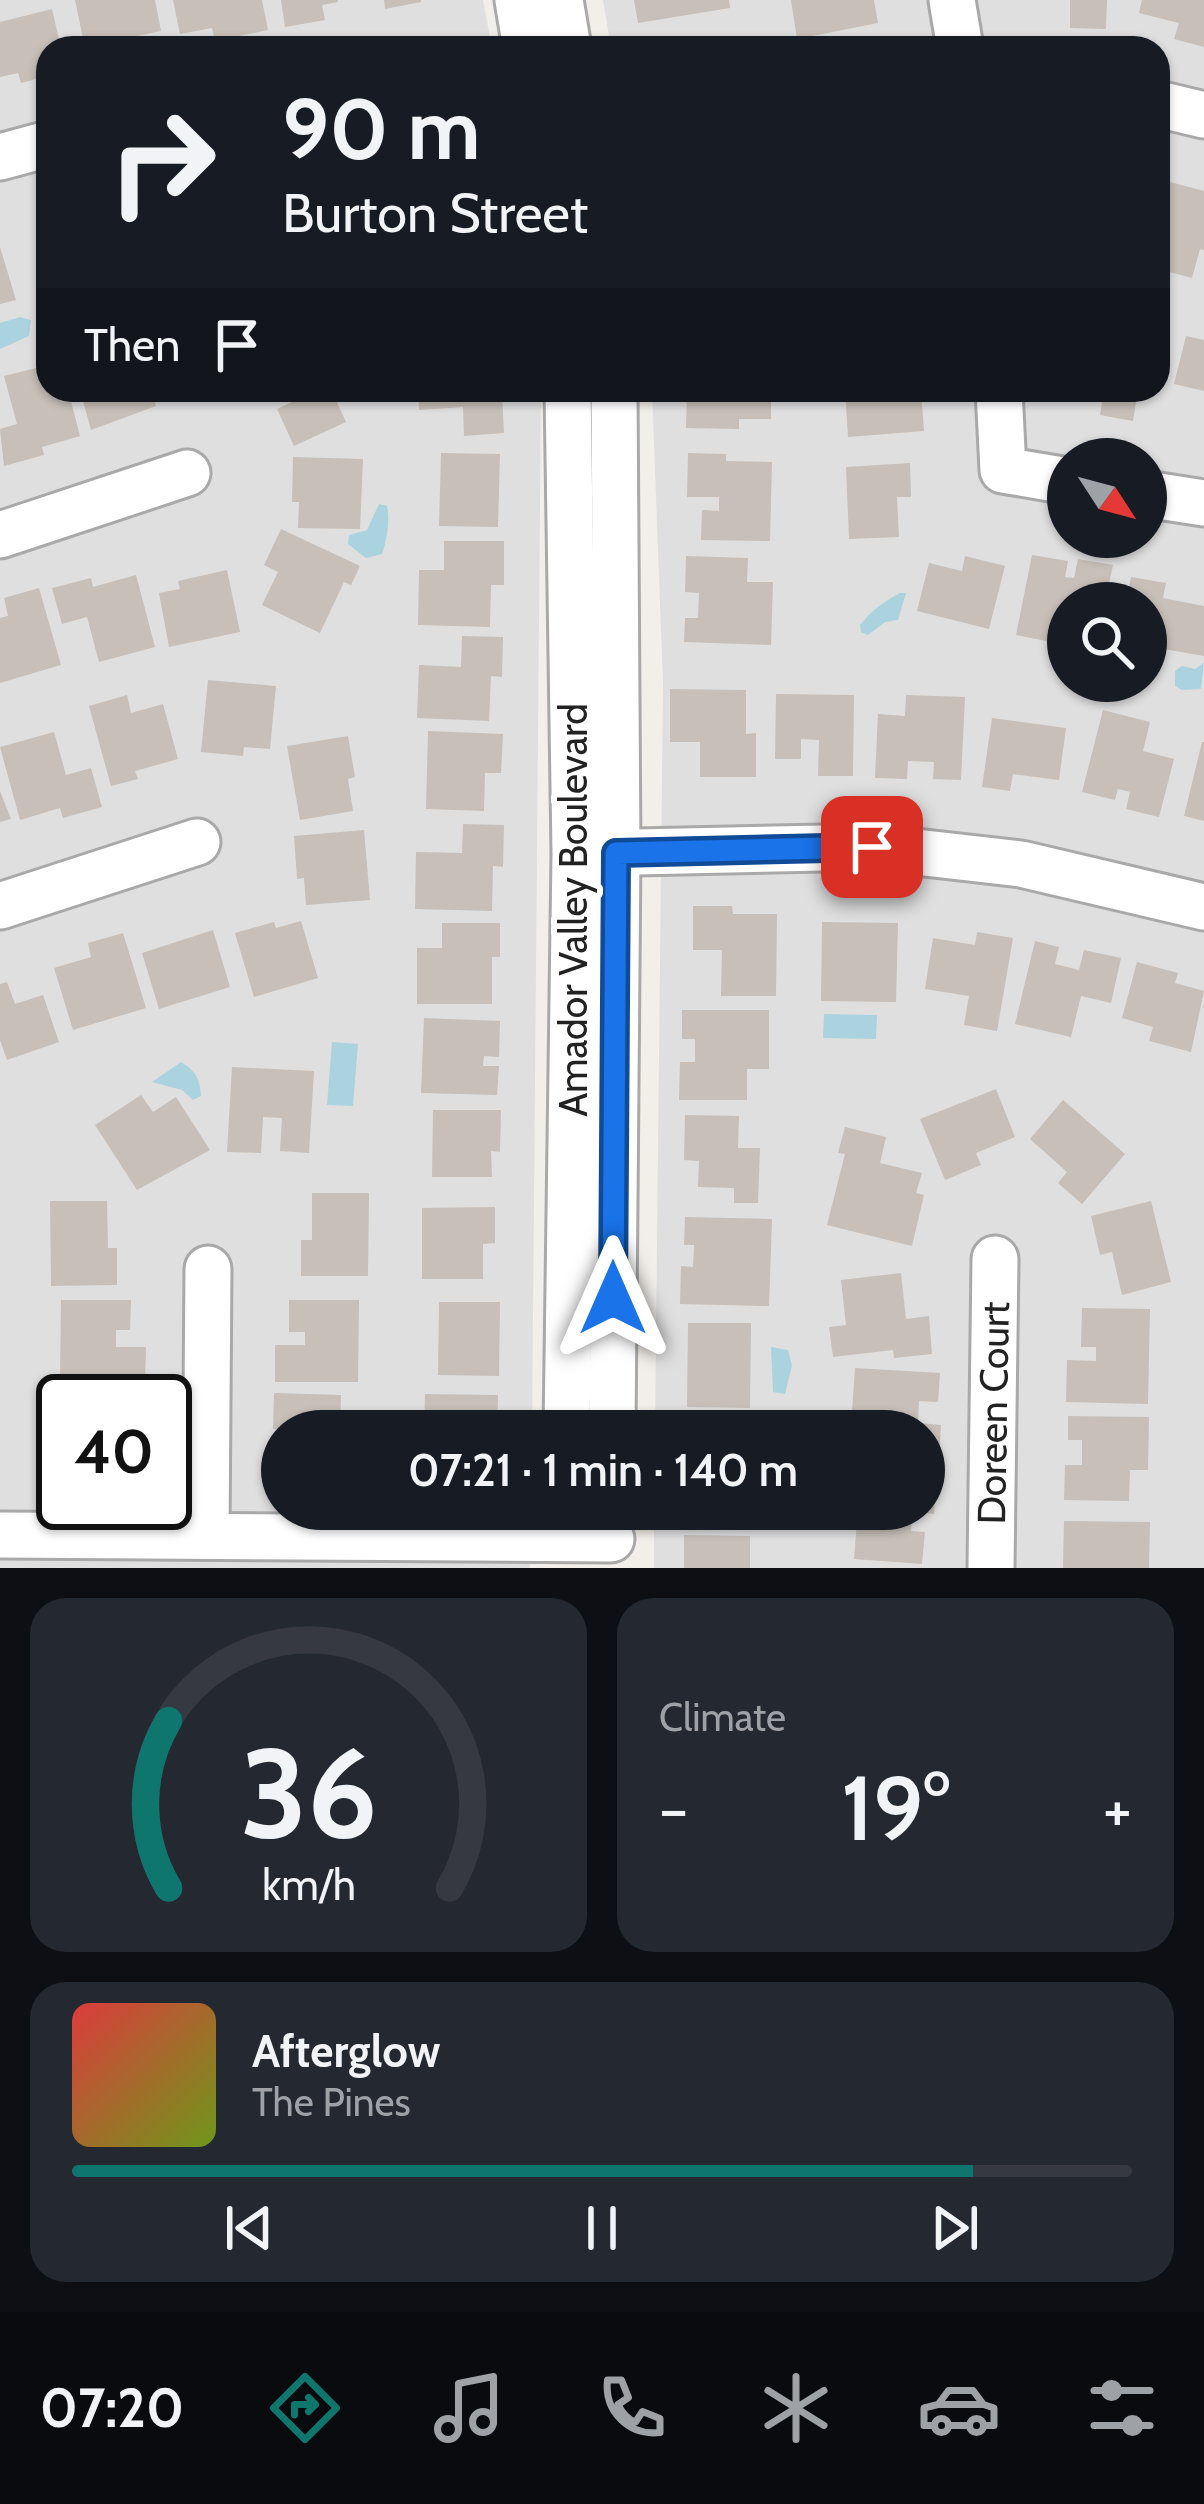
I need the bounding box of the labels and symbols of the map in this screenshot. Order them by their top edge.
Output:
north arrow [1047,438,1167,558]
street label: Amador Valley Boulevard [549,703,597,1117]
pin [821,796,923,898]
position arrow [550,1235,676,1361]
street label: Doreen Court [967,1301,1019,1525]
speed limit sign: 40 [36,1374,192,1530]

